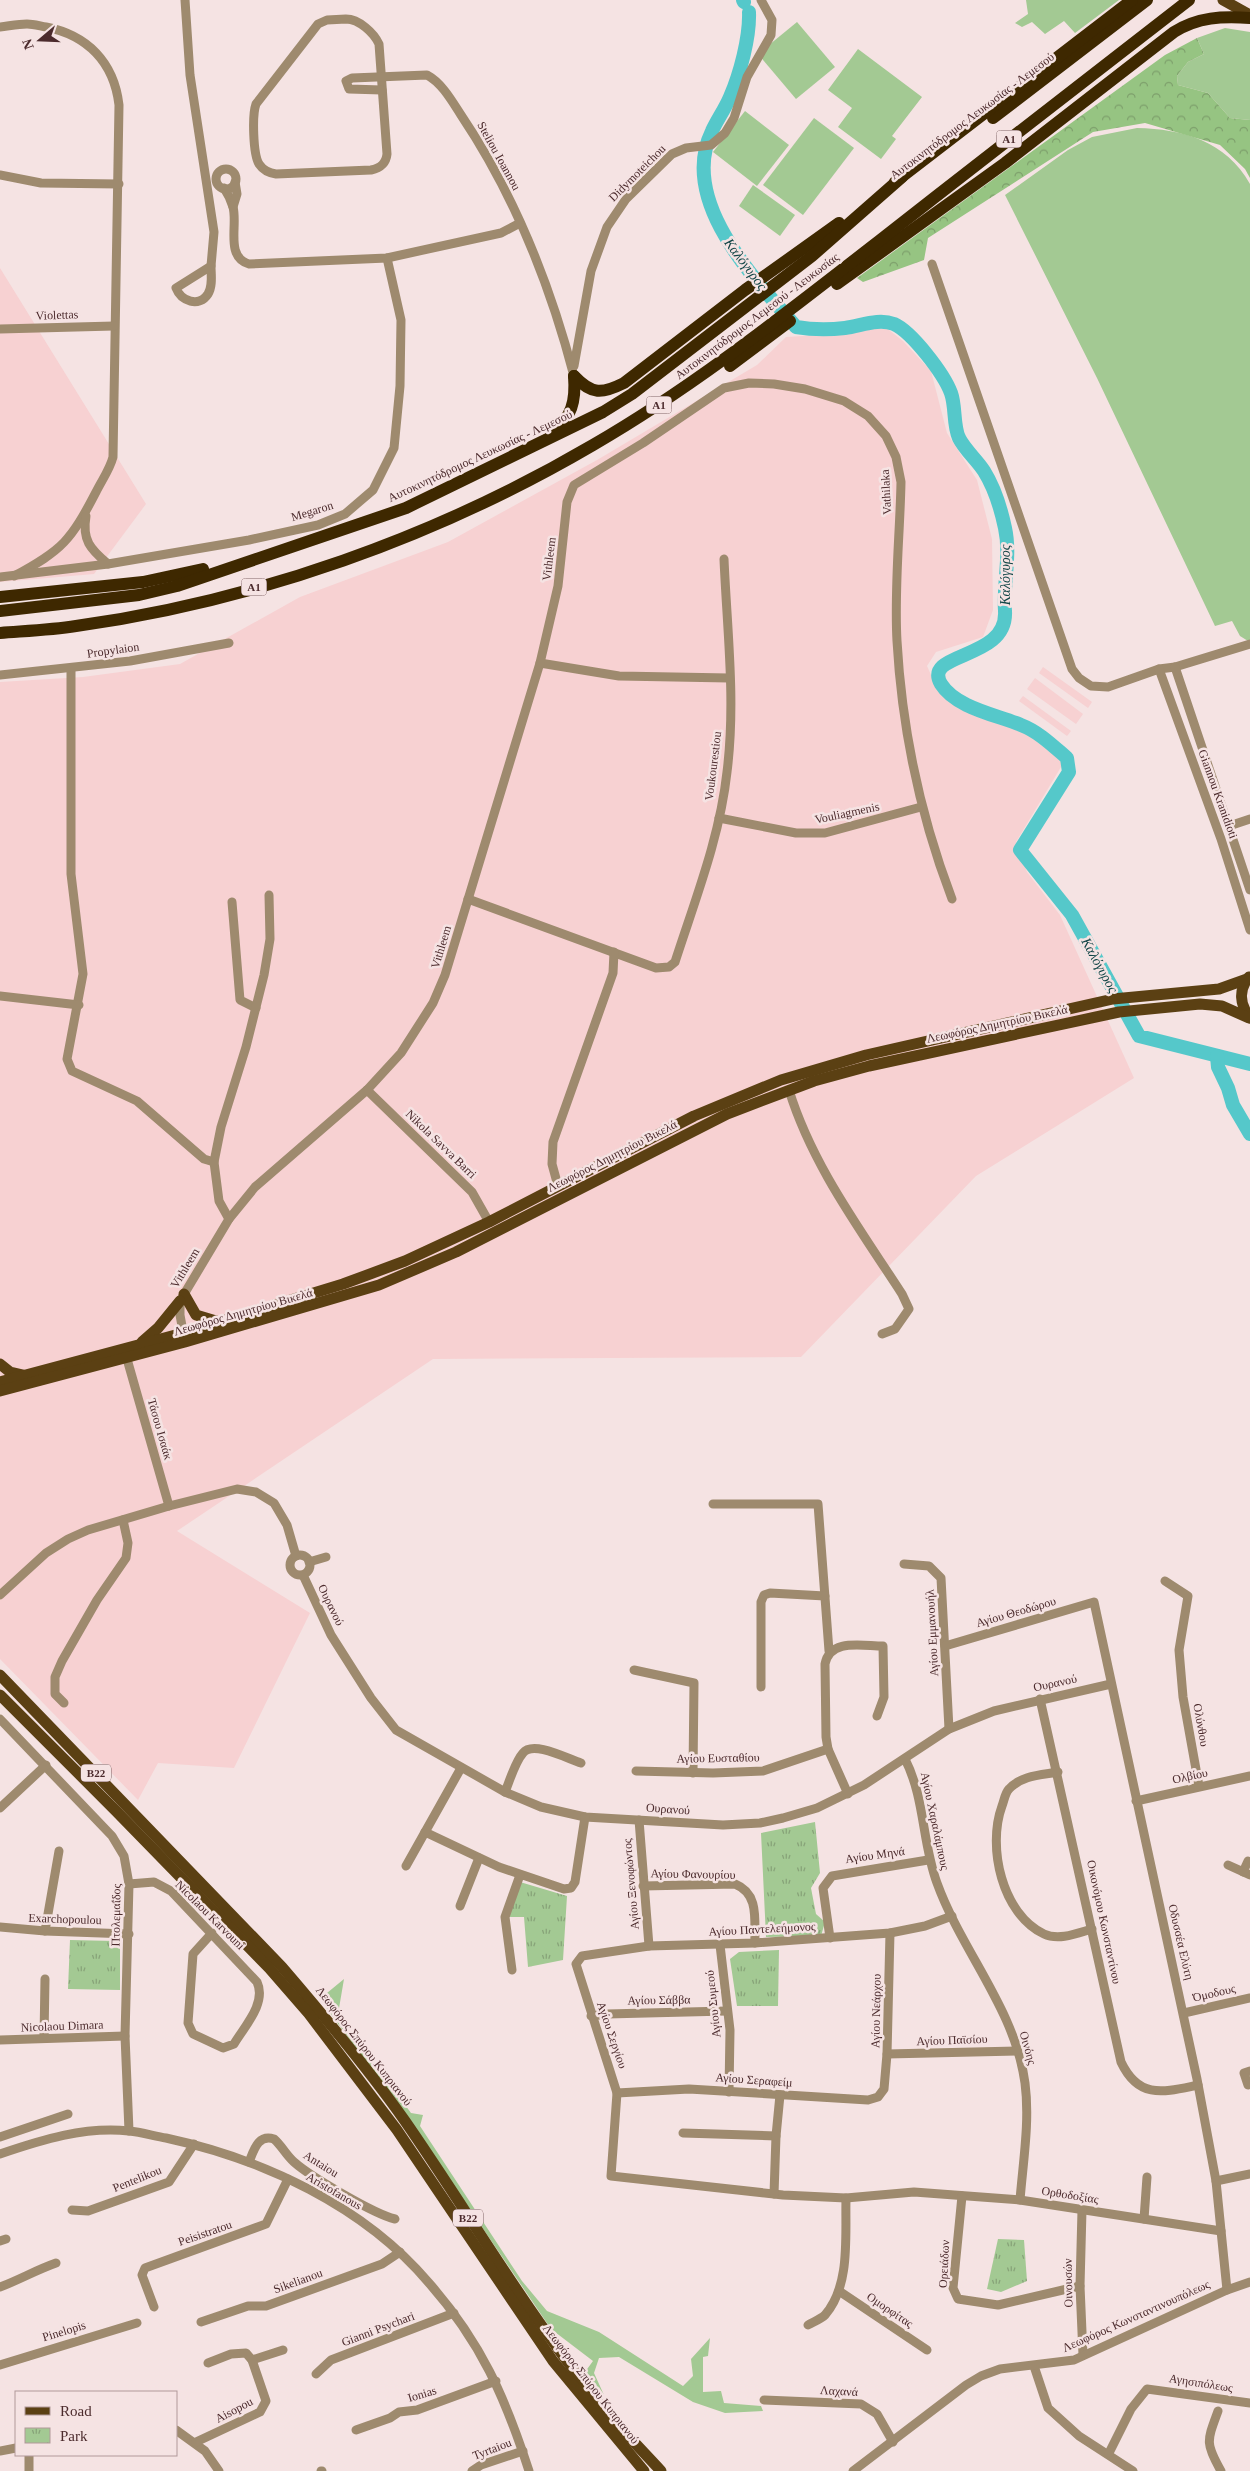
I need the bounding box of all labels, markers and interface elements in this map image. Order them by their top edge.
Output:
north arrow [15,15,65,65]
text: N [19,37,37,51]
street label: Αυτοκινητόδρομος Λευκωσίας - Λεμεσού [887,50,1057,182]
street label: Steliou Ioannou [474,119,524,193]
road number: A1 [996,130,1022,148]
street label: Didymoteichou [606,142,668,204]
water label: Καλόγυρος [721,235,770,293]
street label: Αυτοκινητόδρομος Λεμεσού - Λευκωσίας [672,250,842,382]
street label: Violettas [35,307,79,323]
road number: A1 [646,396,672,414]
street label: Αυτοκινητόδρομος Λευκωσίας - Λεμεσού [386,407,574,505]
street label: Vathilaka [878,468,894,515]
street label: Megaron [289,498,335,524]
street label: Vithleem [539,536,559,582]
water label: Καλόγυρος [998,544,1013,606]
road number: A1 [242,578,266,596]
street label: Propylaion [86,639,140,661]
street label: Voukourestiou [702,731,724,801]
street label: Giannou Kranidioti [1195,748,1241,841]
street label: Vouliagmenis [813,799,881,827]
street label: Vithleem [428,923,454,970]
water label: Καλόγυρος [1078,934,1121,996]
street label: Λεωφόρος Δημητρίου Βικελά [925,1002,1069,1046]
street label: Nikola Savva Barri [403,1107,480,1182]
street label: Λεωφόρος Δημητρίου Βικελά [545,1117,680,1195]
street label: Vithleem [168,1245,203,1290]
street label: Λεωφόρος Δημητρίου Βικελά [172,1285,315,1339]
street label: Τάσου Ισαάκ [145,1397,175,1461]
street label: Ουρανού [315,1582,347,1628]
street label: Αγίου Εμμανουήλ [923,1589,941,1677]
street label: Αγίου Θεοδώρου [974,1594,1058,1630]
street label: Ουρανού [1032,1672,1078,1694]
street label: Ολύνθου [1190,1702,1212,1748]
street label: Αγίου Ευσταθίου [676,1750,760,1766]
road number: B22 [81,1765,111,1782]
street label: Ολβίου [1171,1765,1209,1787]
street label: Αγίου Χαραλάμπους [918,1771,952,1872]
street label: Ουρανού [645,1800,691,1818]
street label: Αγίου Ξενοφώντος [620,1838,642,1930]
street label: Αγίου Μηνά [844,1844,906,1866]
street label: Οικονόμου Κωνσταντίνου [1084,1859,1124,1985]
street label: Αγίου Φανουρίου [650,1866,736,1882]
street label: Nicolaou Karvouni [172,1877,248,1953]
street label: Πτολεμαΐδος [108,1883,124,1946]
street label: Οδυσσέα Ελύτη [1165,1903,1197,1981]
street label: Exarchopoulou [28,1911,102,1927]
street label: Αγίου Παντελεήμονος [708,1919,816,1939]
street label: Αγίου Συμεού [702,1970,723,2038]
street label: Αγίου Νεάρχου [868,1974,884,2048]
street label: Όμοδους [1190,1981,1237,2005]
street label: Λεωφόρος Σπύρου Κυπριανού [313,1983,415,2109]
street label: Αγίου Σάββα [627,1992,691,2008]
street label: Αγίου Σεργίου [594,2000,630,2070]
street label: Nicolaou Dimara [20,2018,104,2034]
street label: Οινόης [1017,2030,1040,2067]
street label: Αγίου Παϊσίου [916,2032,988,2048]
street label: Αγίου Σεραφείμ [715,2070,793,2090]
street label: Antaiou [301,2148,341,2180]
street label: Pentelikou [111,2163,163,2195]
street label: Aristofanous [304,2169,365,2213]
street label: Ορθοδοξίας [1040,2184,1100,2206]
road number: B22 [453,2210,483,2226]
street label: Peisistratou [176,2217,234,2249]
street label: Ορειάδων [936,2239,952,2288]
street label: Οινουσών [1061,2258,1075,2308]
street label: Sikelianou [271,2266,325,2296]
street label: Λεωφόρος Κωνσταντινουπόλεως [1060,2277,1212,2355]
street label: Ομορφίτας [864,2289,916,2331]
street label: Gianni Psychari [340,2308,417,2349]
street label: Pinelopis [41,2318,88,2344]
street label: Λεωφόρος Σπύρου Κυπριανού [540,2321,642,2447]
street label: Αγησιπόλεως [1168,2371,1234,2395]
street label: Ionias [406,2383,438,2405]
street label: Λαχανά [820,2383,859,2399]
legend [15,2391,178,2456]
street label: Aisopou [213,2394,255,2426]
text: Road [60,2403,92,2419]
text: Park [60,2428,88,2444]
street label: Tyrtaiou [471,2435,513,2463]

